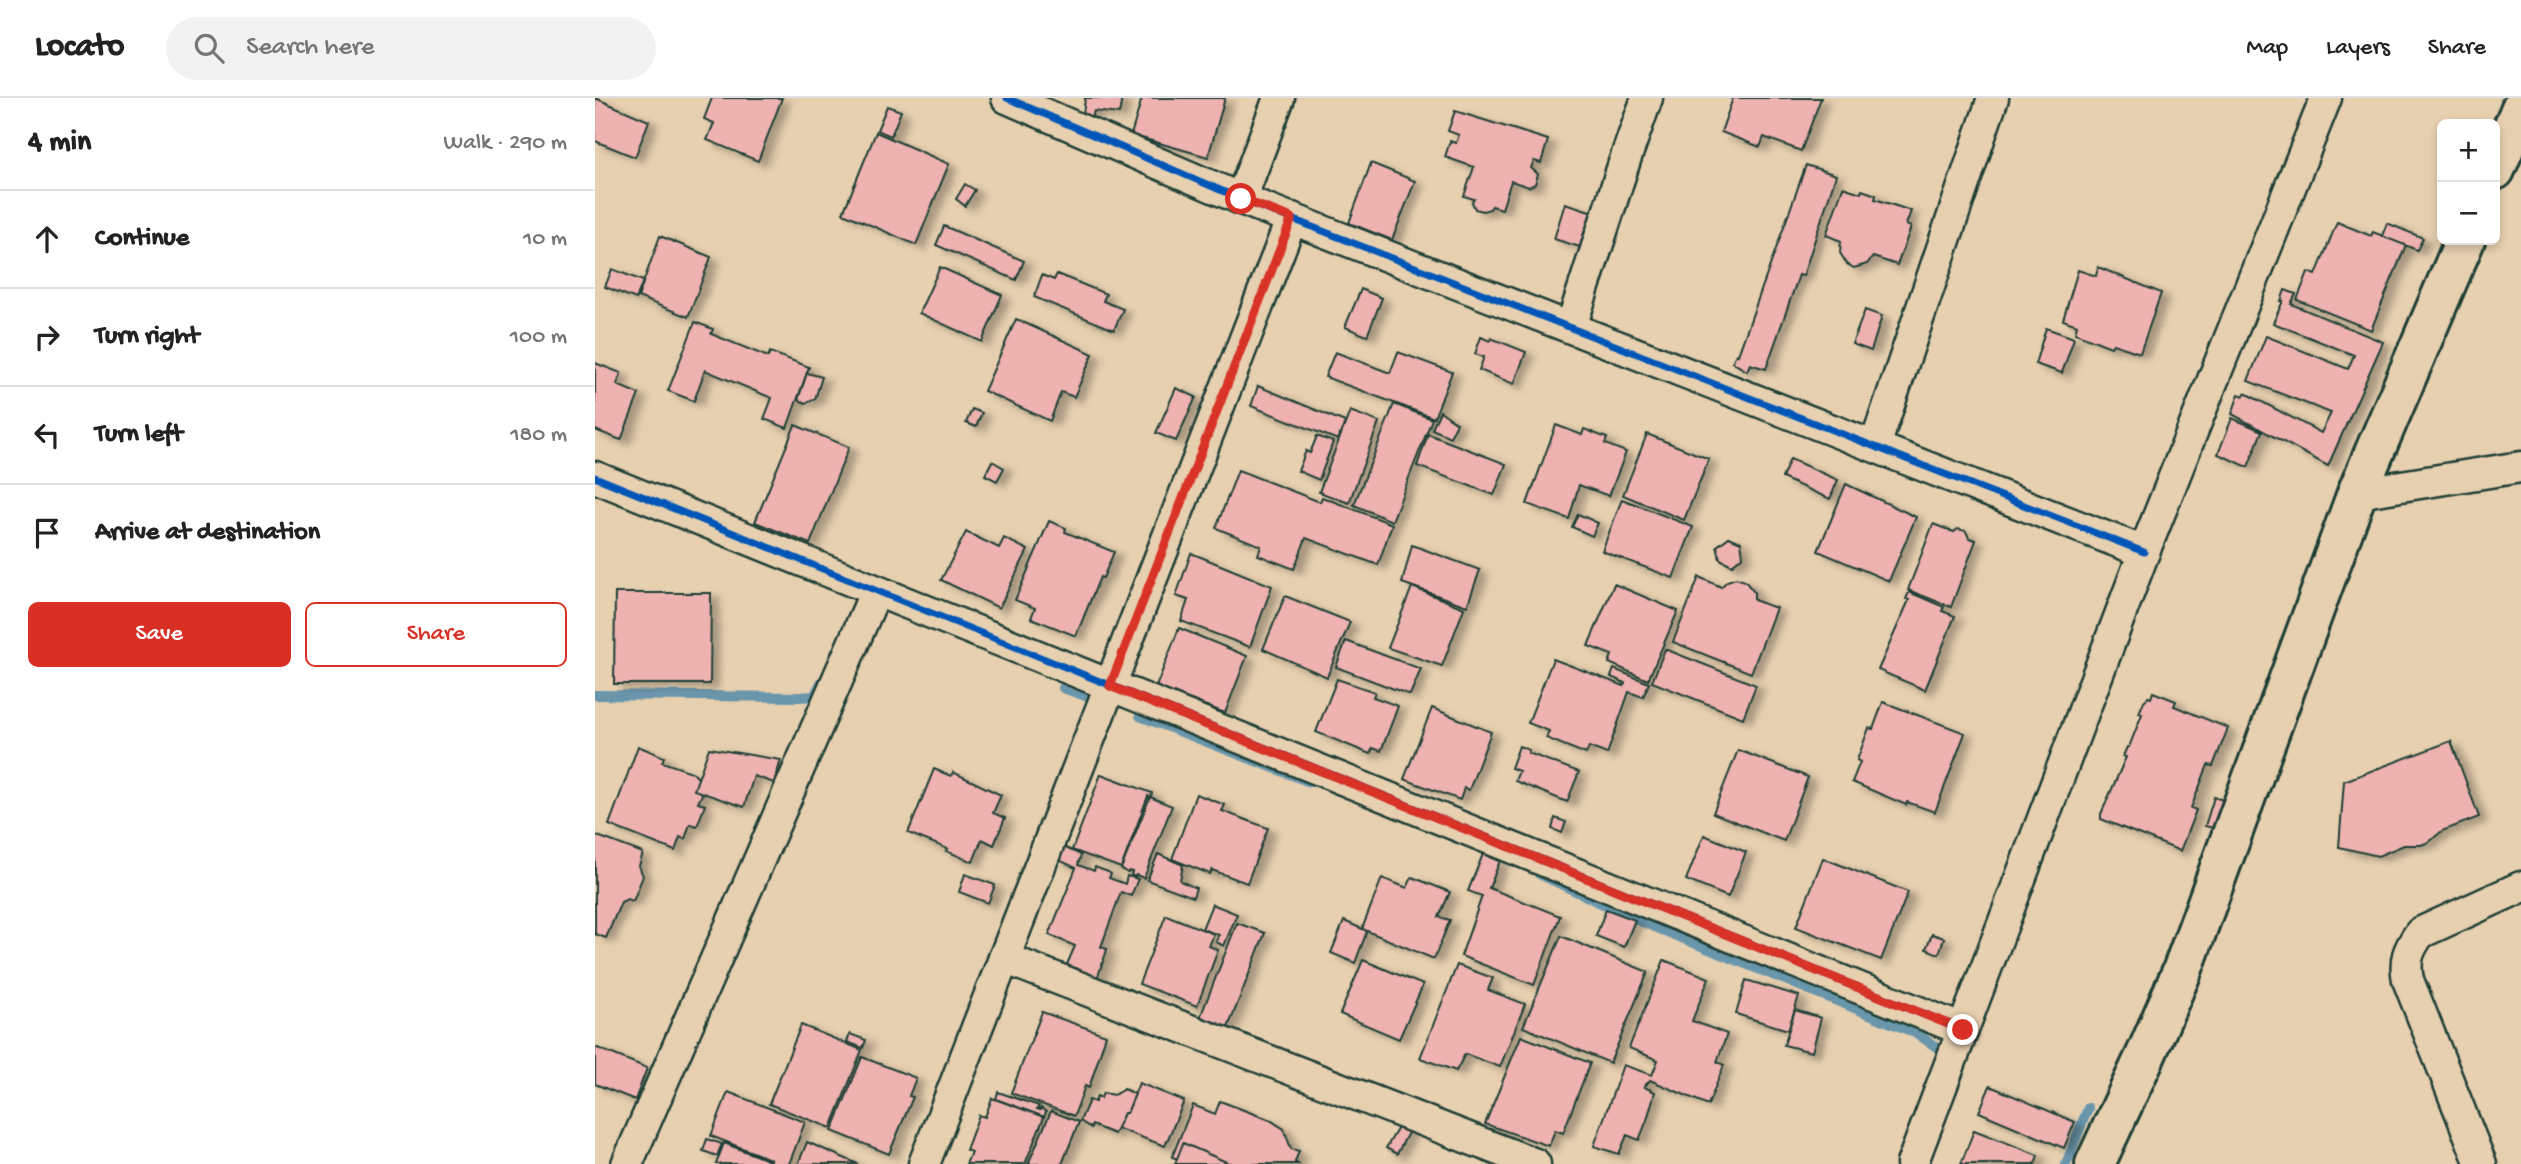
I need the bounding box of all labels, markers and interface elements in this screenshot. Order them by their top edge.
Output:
search box [166,17,656,80]
text: Locato [35,29,124,67]
icon: search [190,29,228,67]
text: Search here [246,33,374,64]
text: Map [2246,34,2288,63]
text: Layers [2326,34,2390,63]
text: Share [2428,34,2486,63]
map controls [2437,119,2500,245]
button: + [2437,119,2500,182]
text: 4 min [28,126,91,161]
text: Walk · 290 m [444,130,567,157]
button: − [2437,182,2500,245]
route start [1225,183,1256,214]
icon: ahead [28,220,66,258]
text: Continue [95,224,189,255]
text: 10 m [523,226,567,253]
icon: right [28,318,66,356]
text: Turn right [95,322,199,353]
text: 100 m [510,324,567,351]
icon: left [28,416,66,454]
text: Turn left [95,420,183,451]
text: 180 m [510,422,567,449]
icon: arrive [28,514,66,552]
text: Arrive at destination [95,518,320,549]
button: Save [28,602,291,667]
button: Share [305,602,567,667]
route end [1947,1014,1978,1045]

